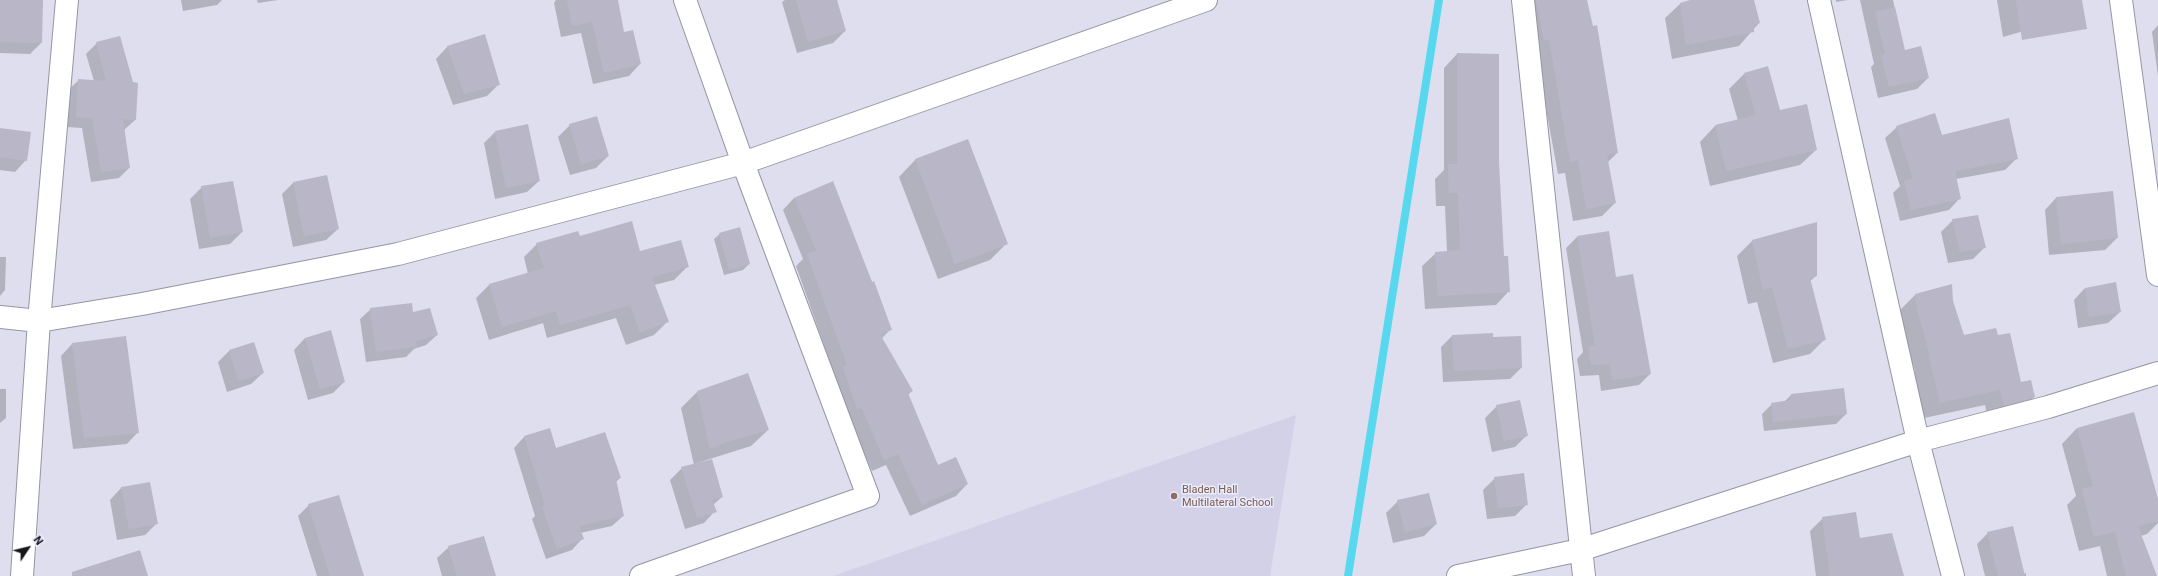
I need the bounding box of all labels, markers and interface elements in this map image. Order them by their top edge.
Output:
place label: Bladen Hall Multilateral School [1182,483,1273,509]
marker: Bladen Hall Multilateral School [1169,491,1179,501]
north arrow [8,528,48,568]
text: N [31,534,46,548]

